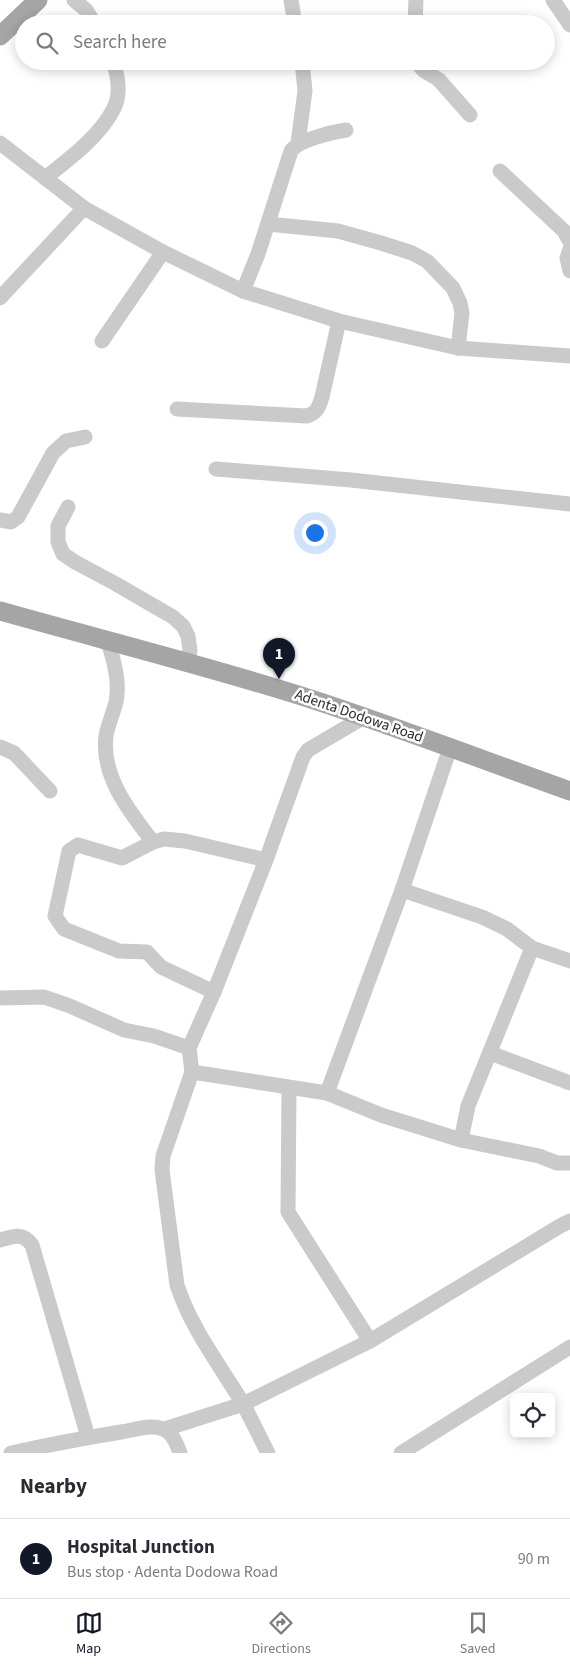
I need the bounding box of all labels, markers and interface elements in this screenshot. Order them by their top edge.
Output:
search box [15,15,555,70]
icon: search [33,29,61,57]
text: Search here [73,29,167,56]
your location [302,520,328,546]
pin: 1 [263,638,295,679]
street label: Adenta Dodowa Road [292,684,426,748]
map controls [510,1393,555,1438]
button: locate [510,1393,555,1438]
text: Nearby [20,1471,87,1501]
text: Hospital Junction [67,1534,215,1561]
text: 1 [32,1548,40,1570]
text: 90 m [518,1548,550,1570]
text: Bus stop · Adenta Dodowa Road [67,1561,278,1583]
tab: Map [75,1609,103,1659]
tab: Directions [252,1609,311,1659]
tab: Saved [460,1609,495,1659]

